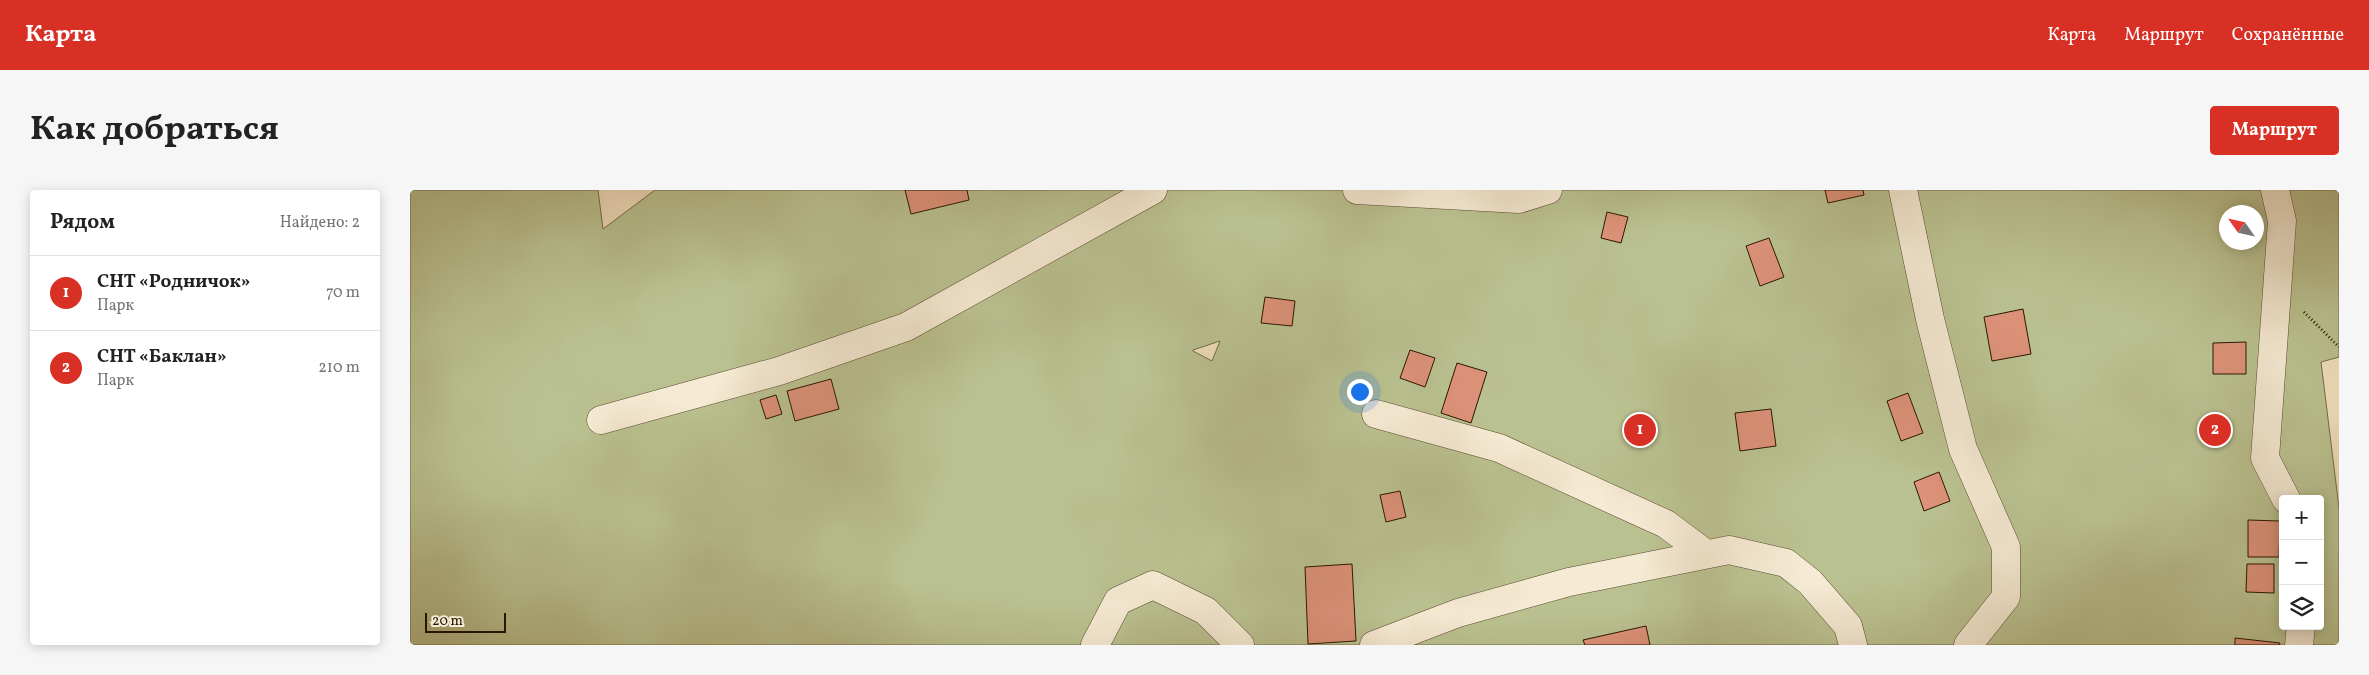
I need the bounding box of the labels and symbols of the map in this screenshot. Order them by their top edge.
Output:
north arrow [2219,205,2264,250]
your location [1347,379,1373,405]
pin: 1 [1624,411,1656,449]
pin: 2 [2199,411,2231,449]
scale bar [425,610,506,633]

